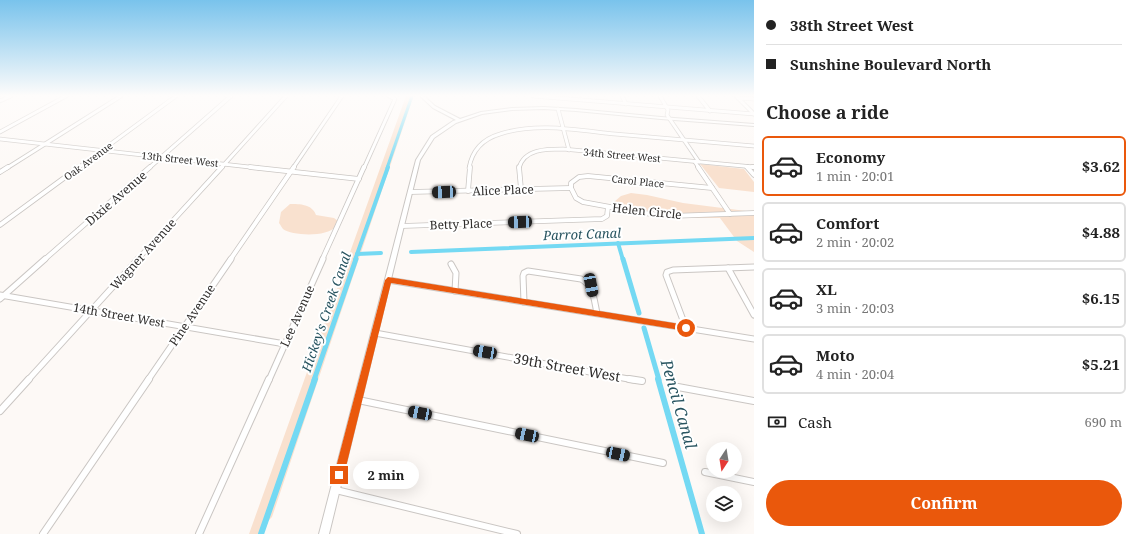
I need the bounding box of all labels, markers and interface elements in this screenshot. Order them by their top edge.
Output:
text: 38th Street West [790,15,914,35]
text: Sunshine Boulevard North [790,54,991,74]
text: Choose a ride [766,100,889,124]
street label: Oak Avenue [61,139,115,183]
street label: 34th Street West [583,145,662,165]
text: Economy [816,147,885,167]
street label: 13th Street West [141,148,220,170]
icon: car [768,148,804,184]
text: $3.62 [1082,156,1120,176]
street label: Dixie Avenue [82,167,150,229]
text: 1 min · 20:01 [816,167,894,185]
street label: Carol Place [611,171,665,191]
street label: Alice Place [472,180,534,200]
car [432,186,456,198]
street label: Helen Circle [611,199,683,223]
text: Comfort [816,213,879,233]
street label: Betty Place [429,214,493,234]
icon: car [768,214,804,250]
street label: Wagner Avenue [106,215,180,293]
car [508,216,532,228]
text: $4.88 [1082,222,1120,242]
water label: Parrot Canal [542,224,621,244]
text: 2 min · 20:02 [816,233,894,251]
water label: Hickey's Creek Canal [297,250,355,375]
car [583,272,599,298]
text: XL [816,279,837,299]
icon: car [768,280,804,316]
street label: Pine Avenue [165,281,219,349]
street label: Lee Avenue [276,282,318,350]
text: $6.15 [1082,288,1120,308]
street label: 14th Street West [72,299,166,331]
text: 3 min · 20:03 [816,299,894,317]
route start [677,319,695,337]
car [472,344,498,360]
text: Moto [816,345,855,365]
icon: car [768,346,804,382]
street label: 39th Street West [512,348,622,386]
text: $5.21 [1082,354,1120,374]
water label: Pencil Canal [655,356,702,451]
text: 4 min · 20:04 [816,365,894,383]
car [407,405,433,421]
icon: cash [766,411,788,433]
text: Cash [798,412,832,432]
text: 690 m [1085,413,1122,431]
car [514,427,540,443]
north arrow [706,442,742,478]
map controls [706,442,742,522]
car [605,446,631,462]
callout: 2 min [353,461,419,489]
route end [330,466,348,484]
text: 2 min [368,466,404,484]
button: Confirm [766,480,1122,526]
button: layers [706,486,742,522]

